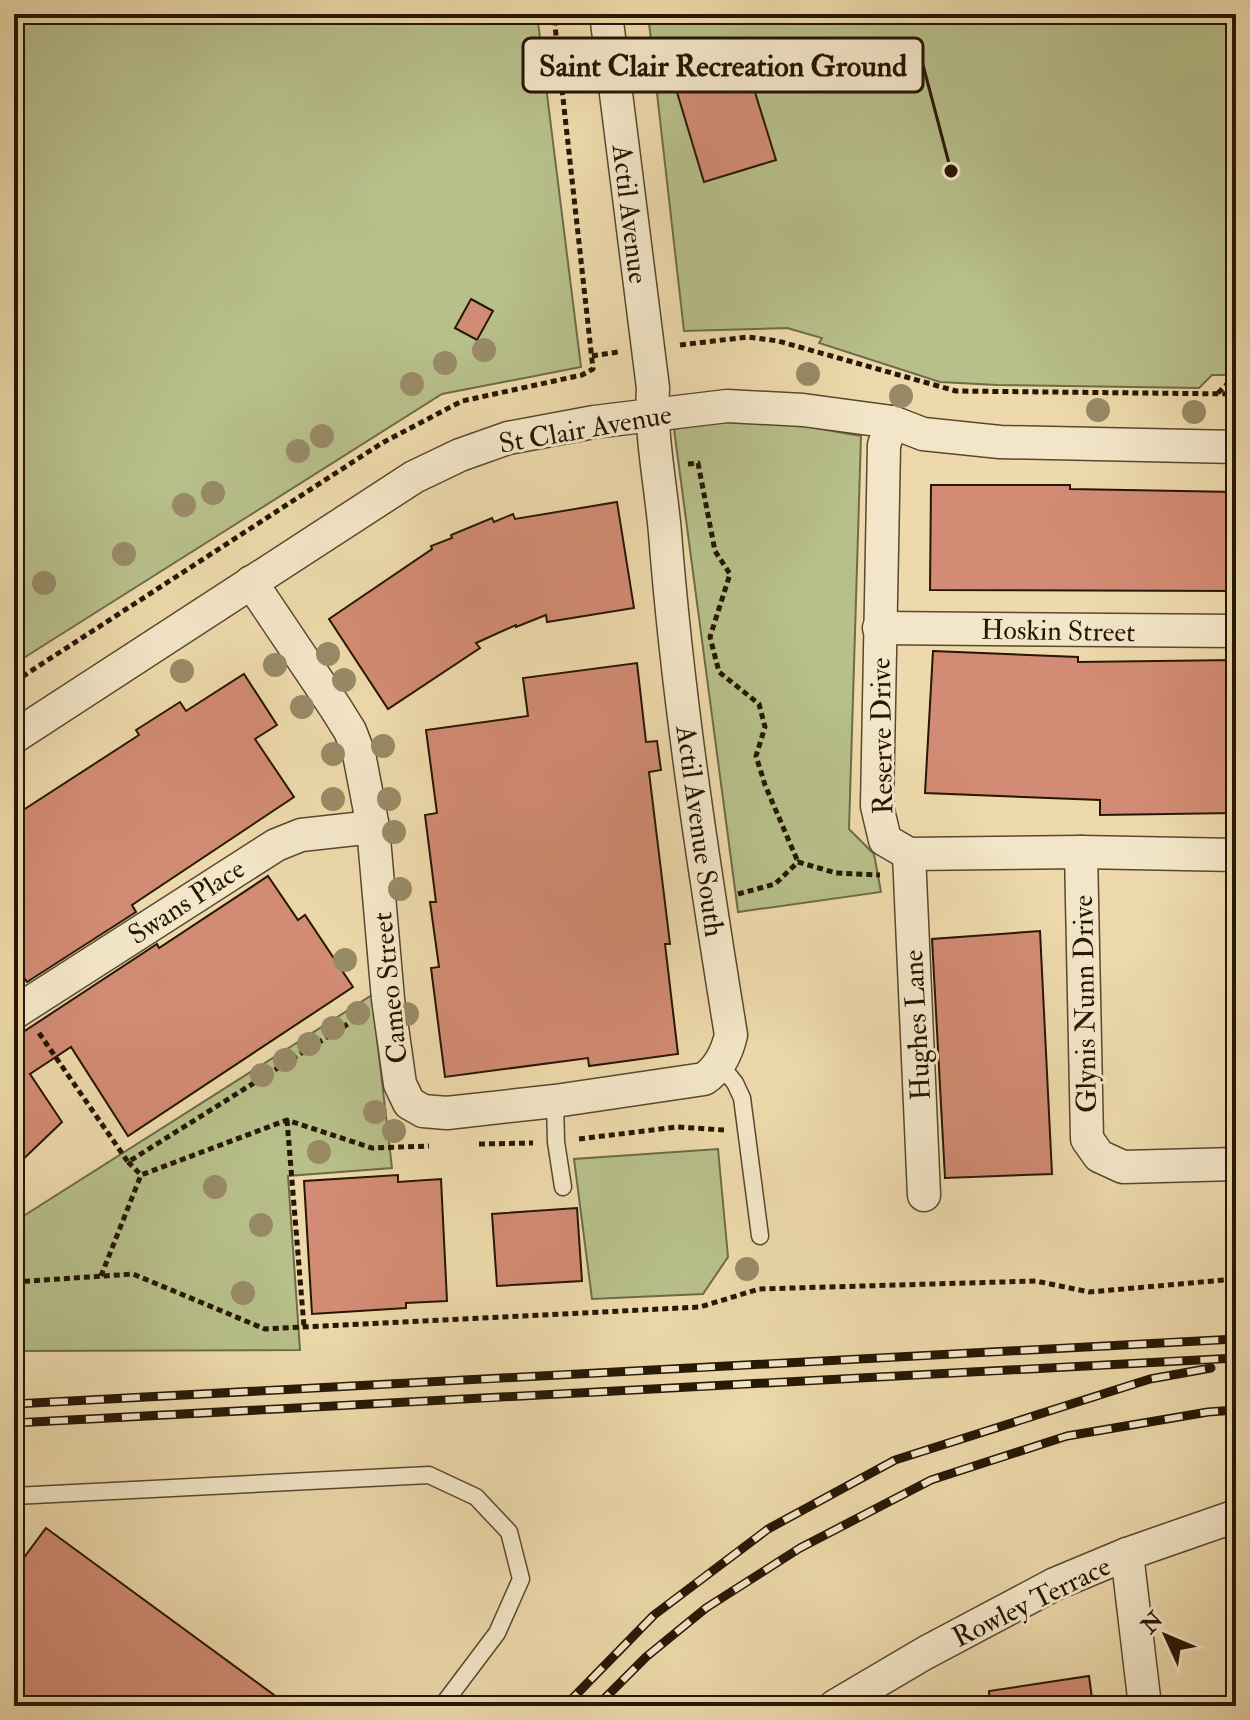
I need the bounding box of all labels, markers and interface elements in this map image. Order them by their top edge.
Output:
callout: Saint Clair Recreation Ground [523,38,923,92]
text: Saint Clair Recreation Ground [539,48,907,85]
street label: Actil Avenue [604,142,655,286]
street label: St Clair Avenue [496,397,675,462]
street label: Hoskin Street [981,613,1135,650]
street label: Reserve Drive [864,657,901,815]
street label: Actil Avenue South [667,722,732,939]
street label: Swans Place [122,851,252,953]
street label: Glynis Nunn Drive [1066,894,1105,1113]
street label: Cameo Street [365,910,416,1065]
street label: Hughes Lane [896,948,939,1101]
street label: Rowley Terrace [947,1549,1117,1656]
north arrow [1126,1596,1206,1676]
text: N [1135,1606,1169,1640]

